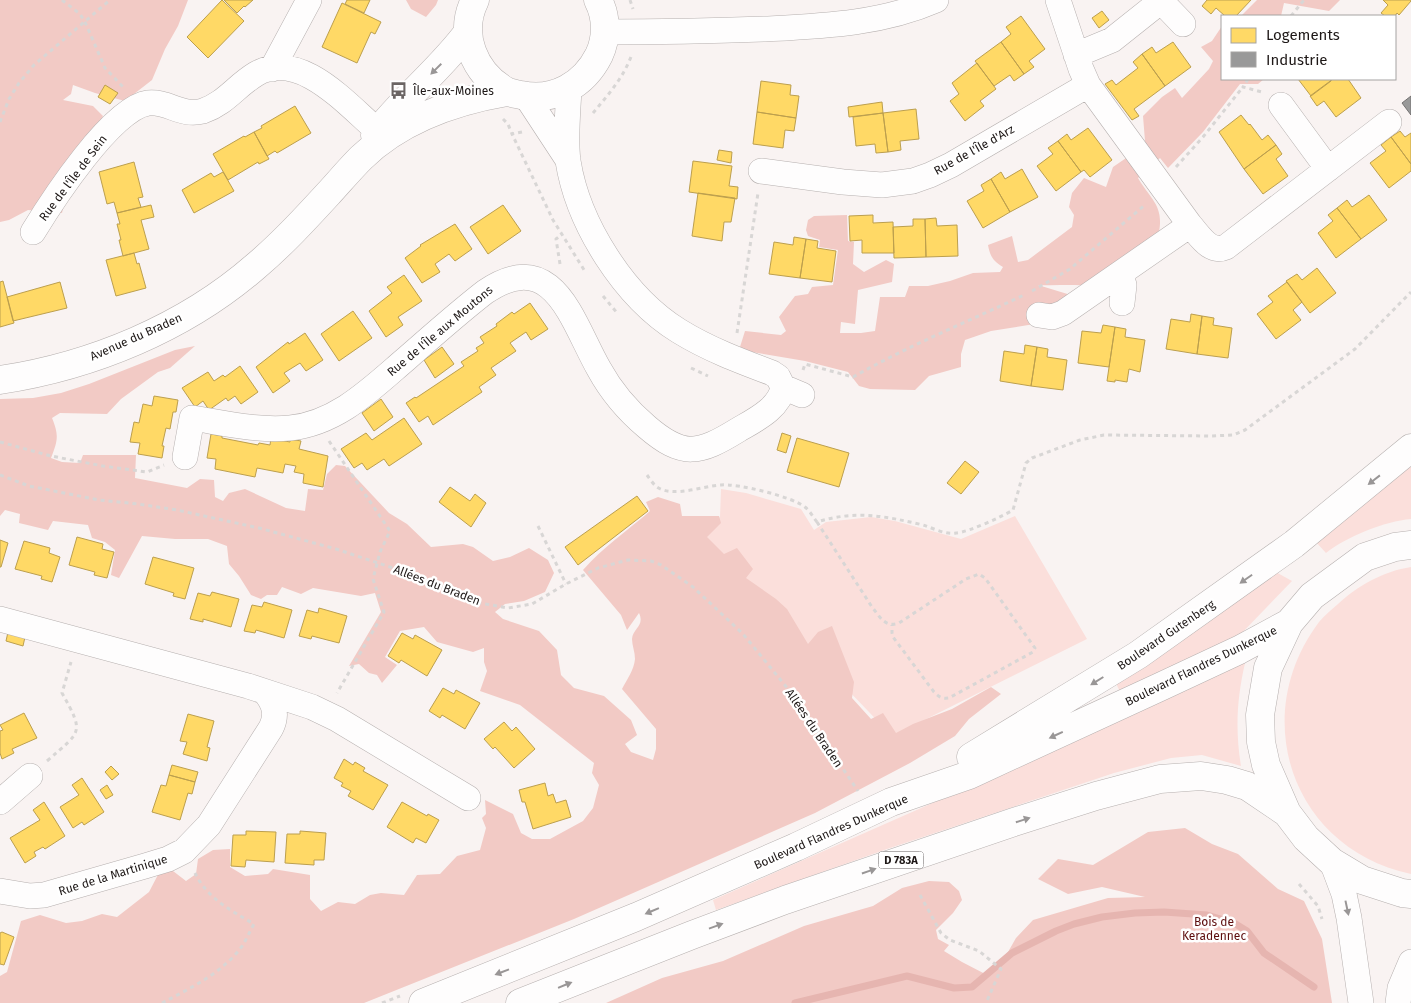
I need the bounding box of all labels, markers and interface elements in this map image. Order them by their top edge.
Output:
legend [1221,15,1396,80]
text: Logements [1266,26,1340,44]
text: Industrie [1266,51,1328,69]
one-way arrow [430,63,442,75]
bus stop icon: Île-aux-Moines [389,81,409,101]
place label: Île-aux-Moines [412,83,494,98]
street label: Rue de l'Île d'Arz [931,121,1017,178]
street label: Rue de l'Île de Sein [35,132,110,224]
street label: Rue de l'Île aux Moutons [384,282,496,379]
street label: Avenue du Braden [88,310,184,364]
one-way arrow [1368,474,1381,485]
street label: Allées du Braden [392,562,482,608]
one-way arrow [1239,574,1252,584]
street label: Boulevard Gutenberg [1115,597,1218,673]
street label: Boulevard Flandres Dunkerque [1123,623,1279,709]
one-way arrow [1090,676,1103,685]
street label: Allées du Braden [783,686,845,770]
one-way arrow [1048,731,1063,740]
street label: Boulevard Flandres Dunkerque [752,792,910,872]
one-way arrow [1016,815,1031,823]
street label: Rue de la Martinique [57,852,169,898]
road number: D 783A [878,852,924,868]
one-way arrow [862,867,877,874]
one-way arrow [1343,901,1351,916]
one-way arrow [645,907,659,915]
park label: Bois de Keradennec [1182,915,1246,943]
one-way arrow [709,922,724,930]
one-way arrow [494,968,509,976]
one-way arrow [558,981,573,989]

